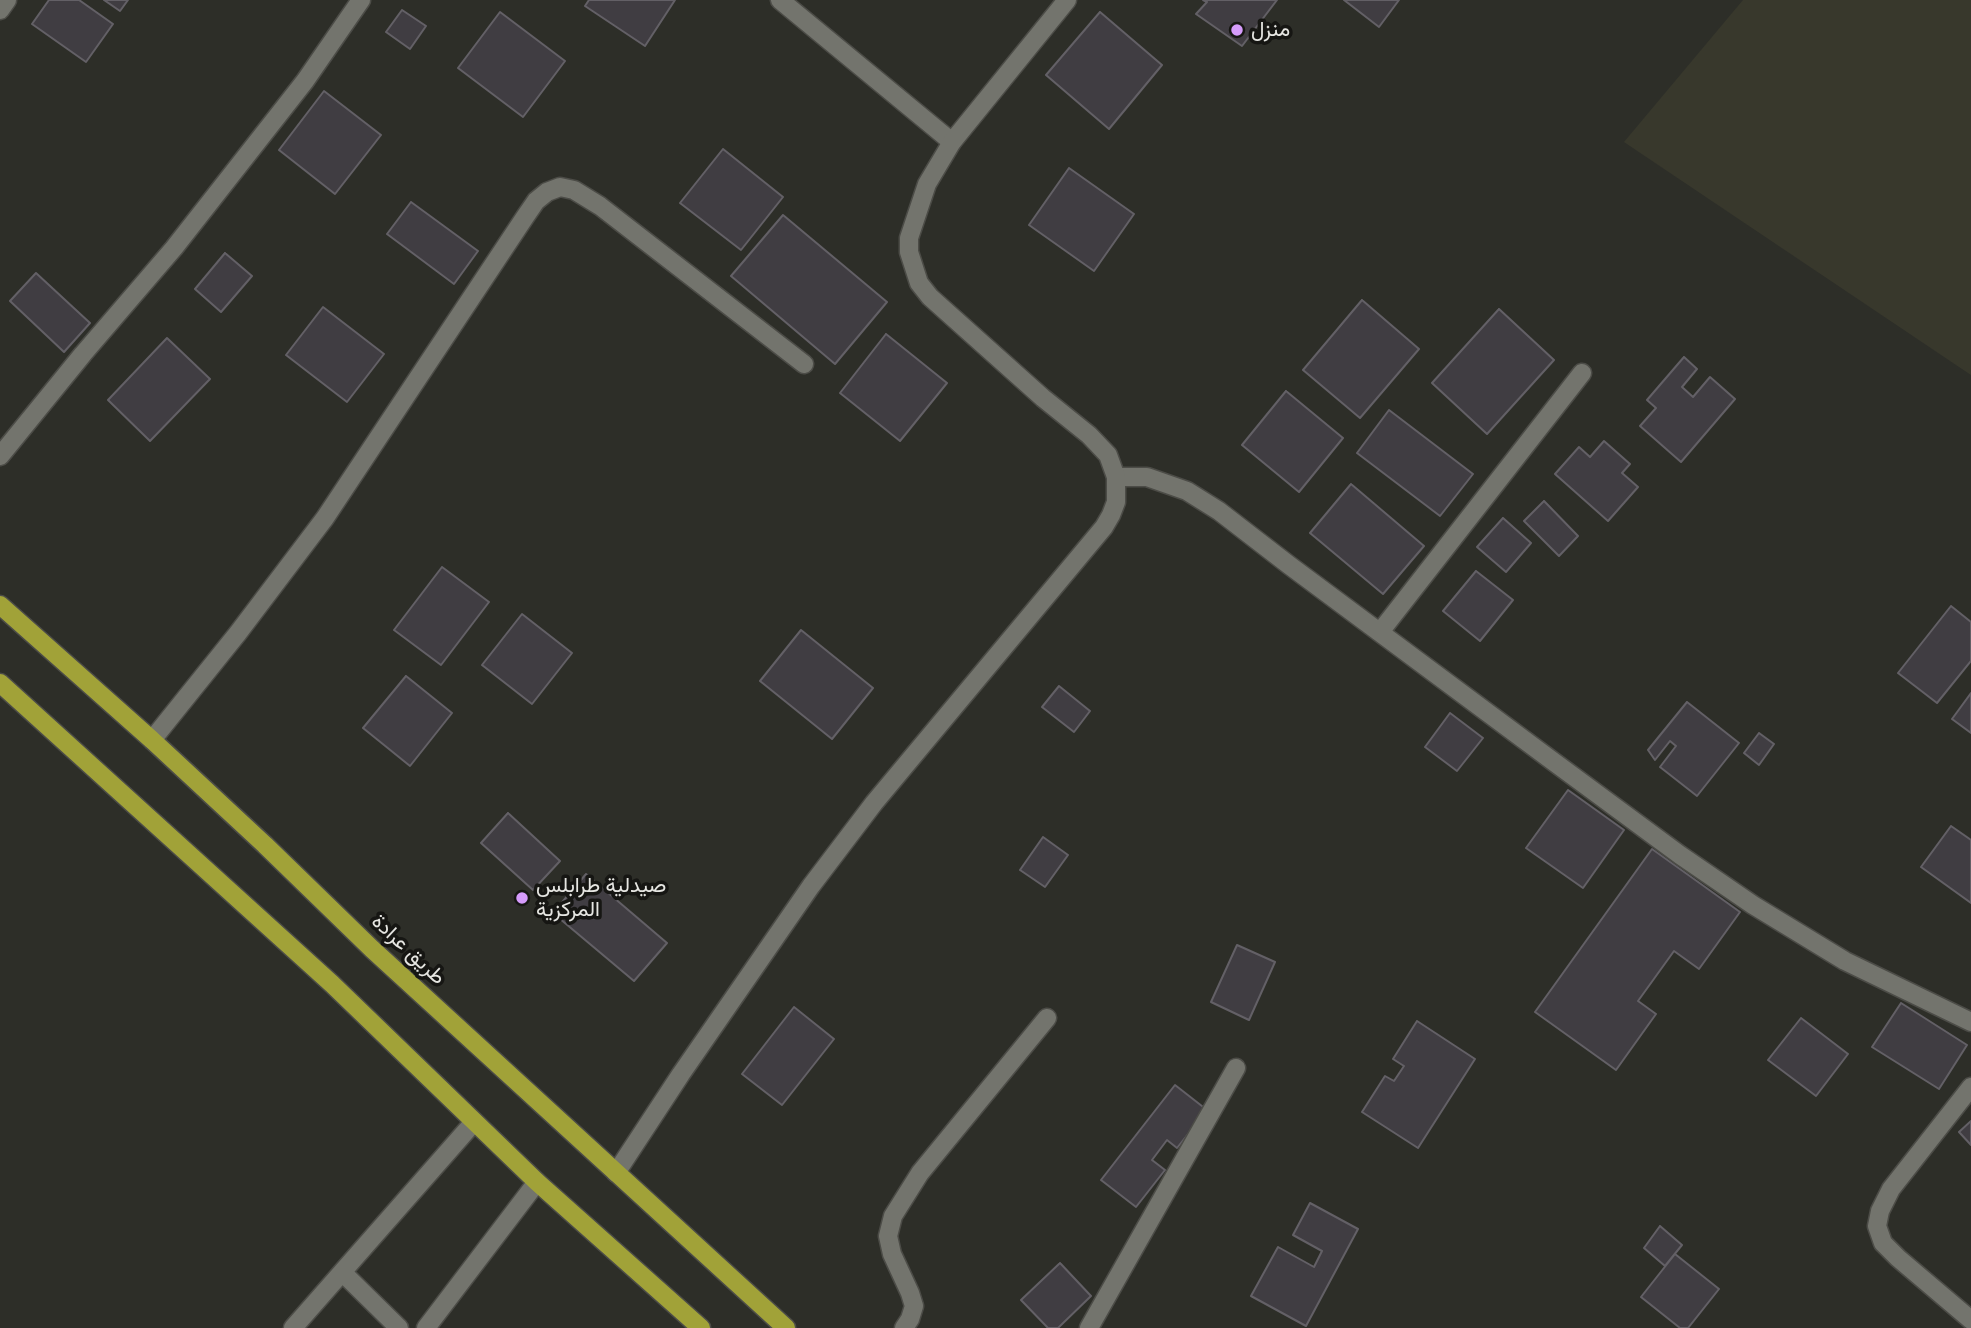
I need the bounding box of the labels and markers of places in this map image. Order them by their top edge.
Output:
place label: منزل [1251,17,1290,43]
marker: منزل [1229,22,1245,38]
place label: صيدلية طرابلس المركزية [536,873,666,923]
marker: صيدلية طرابلس المركزية [514,890,530,906]

